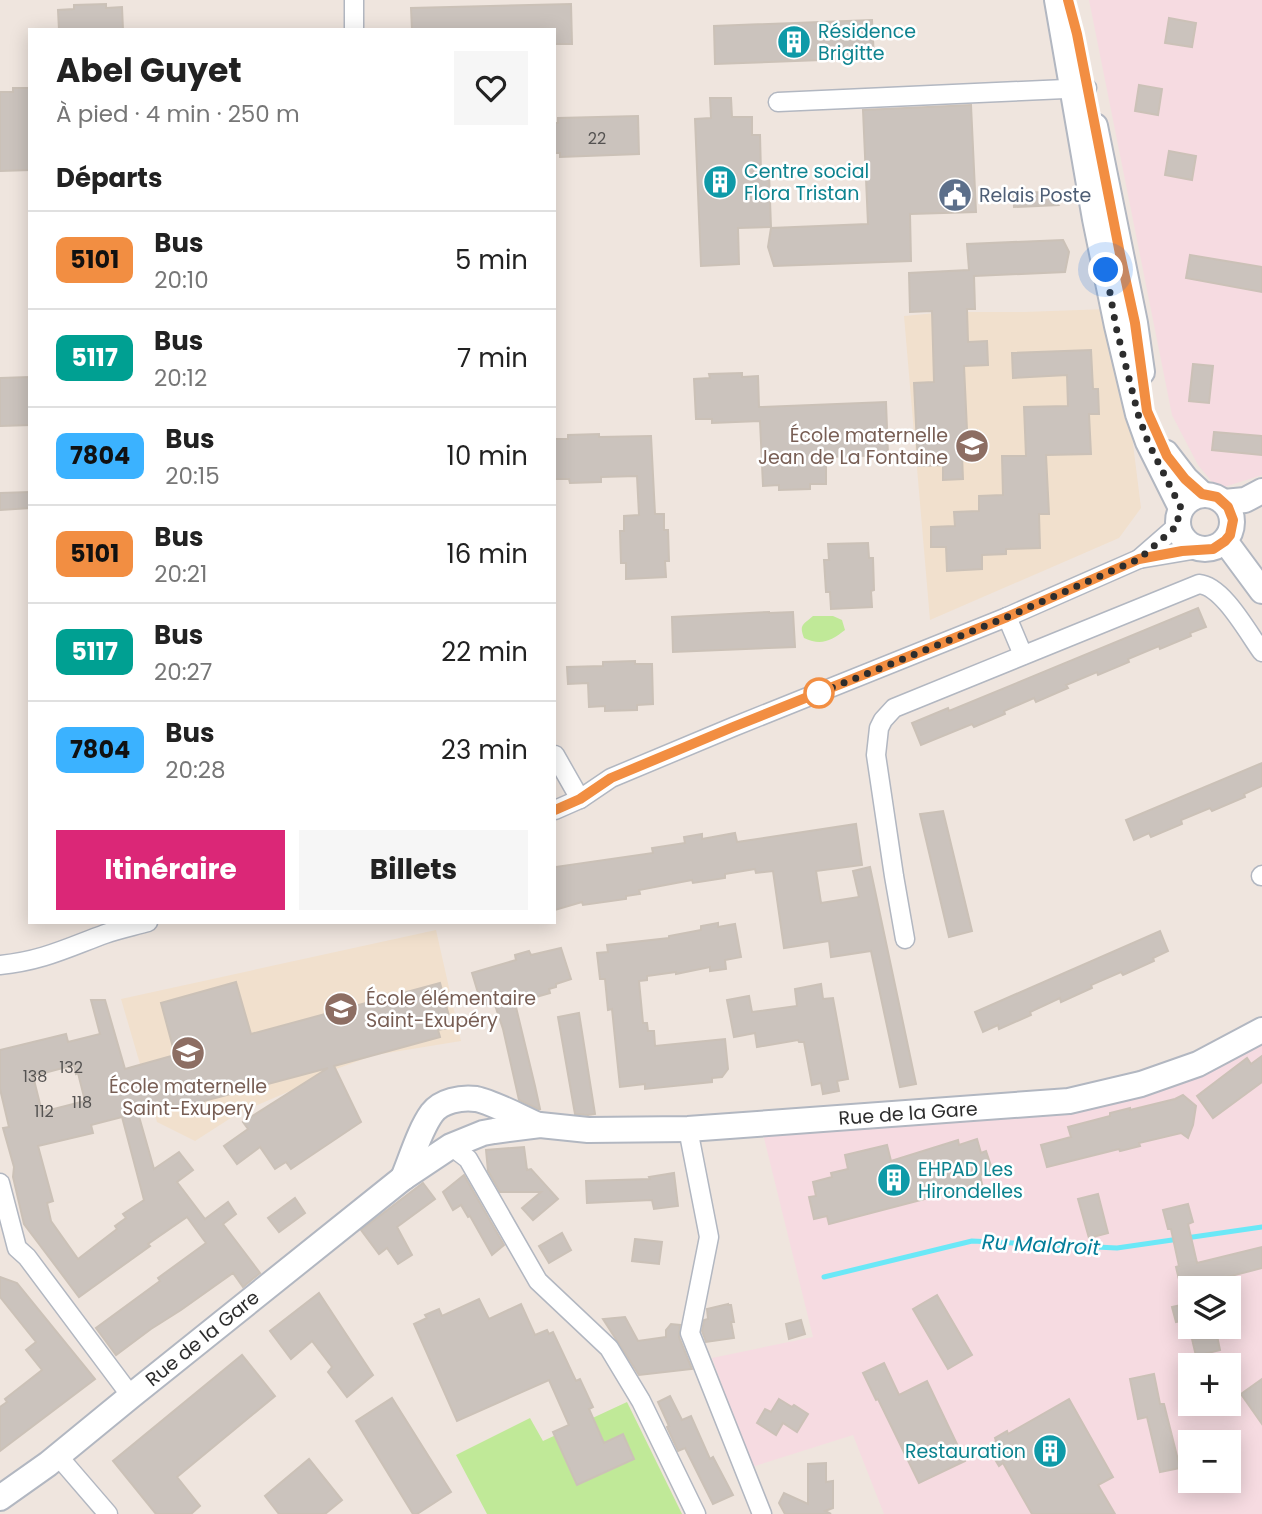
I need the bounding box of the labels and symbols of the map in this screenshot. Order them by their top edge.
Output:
place label: Résidence Brigitte [818,18,916,67]
building icon: Résidence Brigitte [775,23,813,61]
house number: 22 [588,127,606,150]
place label: Centre social Flora Tristan [744,158,869,207]
building icon: Centre social Flora Tristan [701,163,739,201]
public building icon: Relais Poste [936,176,974,214]
place label: Relais Poste [979,182,1091,209]
your location [1088,252,1123,287]
place label: École maternelle Jean de La Fontaine [758,422,948,471]
school or university icon: École maternelle Jean de La Fontaine [953,427,991,465]
unlabelled marker [804,678,834,708]
place label: École élémentaire Saint-Exupéry [366,985,536,1034]
school or university icon: École élémentaire Saint-Exupéry [322,990,360,1028]
school or university icon: École maternelle Saint-Exupery [169,1034,207,1072]
house number: 132 [59,1056,83,1079]
house number: 138 [23,1065,47,1088]
place label: École maternelle Saint-Exupery [109,1073,267,1122]
house number: 118 [72,1091,92,1114]
street label: Rue de la Gare [838,1095,978,1132]
house number: 112 [34,1100,54,1123]
place label: EHPAD Les Hirondelles [918,1156,1023,1205]
building icon: EHPAD Les Hirondelles [875,1161,913,1199]
water label: Ru Maldroit [981,1227,1101,1262]
street label: Rue de la Gare [140,1284,265,1393]
building icon: Restauration [1031,1432,1069,1470]
place label: Restauration [905,1438,1026,1465]

